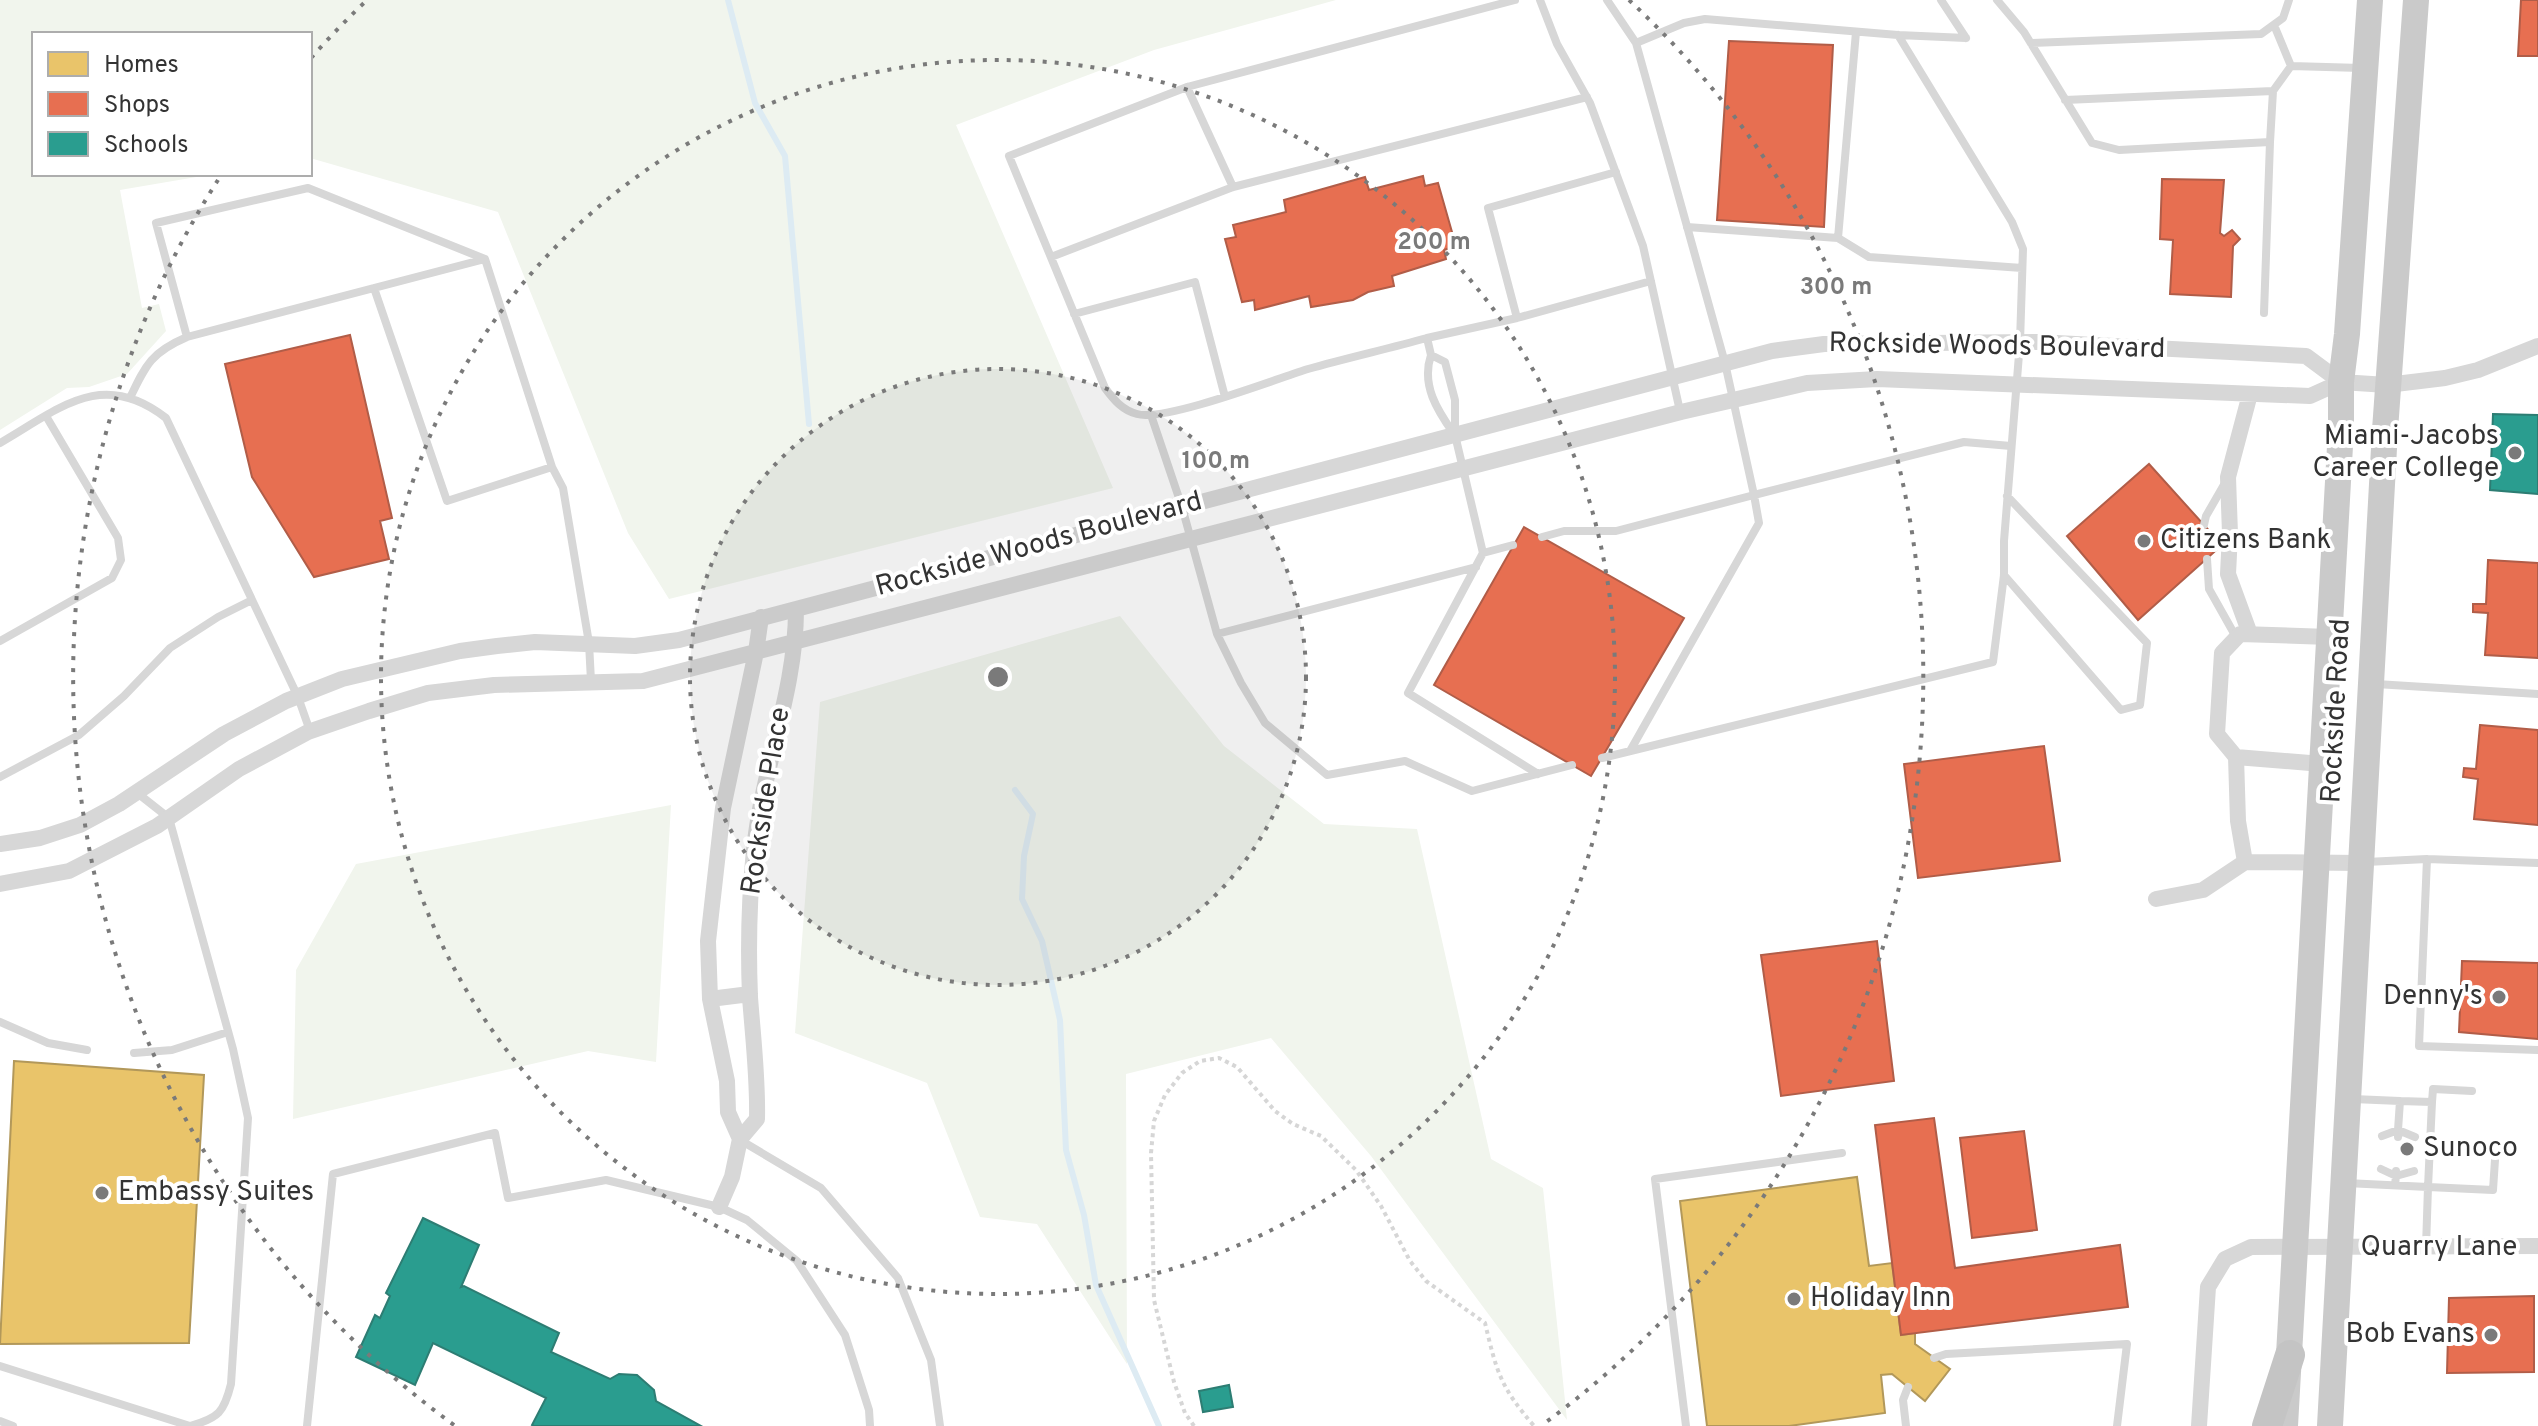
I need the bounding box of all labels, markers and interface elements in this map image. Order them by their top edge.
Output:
legend [32,32,312,176]
text: Homes [104,51,179,81]
text: Shops [104,91,170,121]
text: Schools [104,131,189,161]
text: 200 m [1397,228,1471,258]
text: 300 m [1800,273,1872,303]
street label: Rockside Woods Boulevard [1828,326,2166,368]
place label: Miami-Jacobs Career College [2312,419,2499,487]
marker: Miami-Jacobs Career College [2506,444,2524,462]
text: 100 m [1182,447,1250,477]
street label: Rockside Woods Boulevard [872,484,1206,606]
place label: Citizens Bank [2160,523,2331,559]
marker: Citizens Bank [2135,532,2153,550]
street label: Rockside Road [2314,618,2360,804]
centre of rings [984,663,1012,691]
street label: Rockside Place [734,705,800,897]
place label: Denny's [2383,979,2483,1015]
marker: Denny's [2490,988,2508,1006]
place label: Sunoco [2423,1131,2518,1167]
marker: Sunoco [2398,1140,2416,1158]
place label: Embassy Suites [118,1175,314,1211]
marker: Embassy Suites [93,1184,111,1202]
street label: Quarry Lane [2361,1230,2517,1266]
place label: Holiday Inn [1810,1281,1951,1317]
marker: Holiday Inn [1785,1290,1803,1308]
place label: Bob Evans [2345,1317,2475,1353]
marker: Bob Evans [2482,1326,2500,1344]

